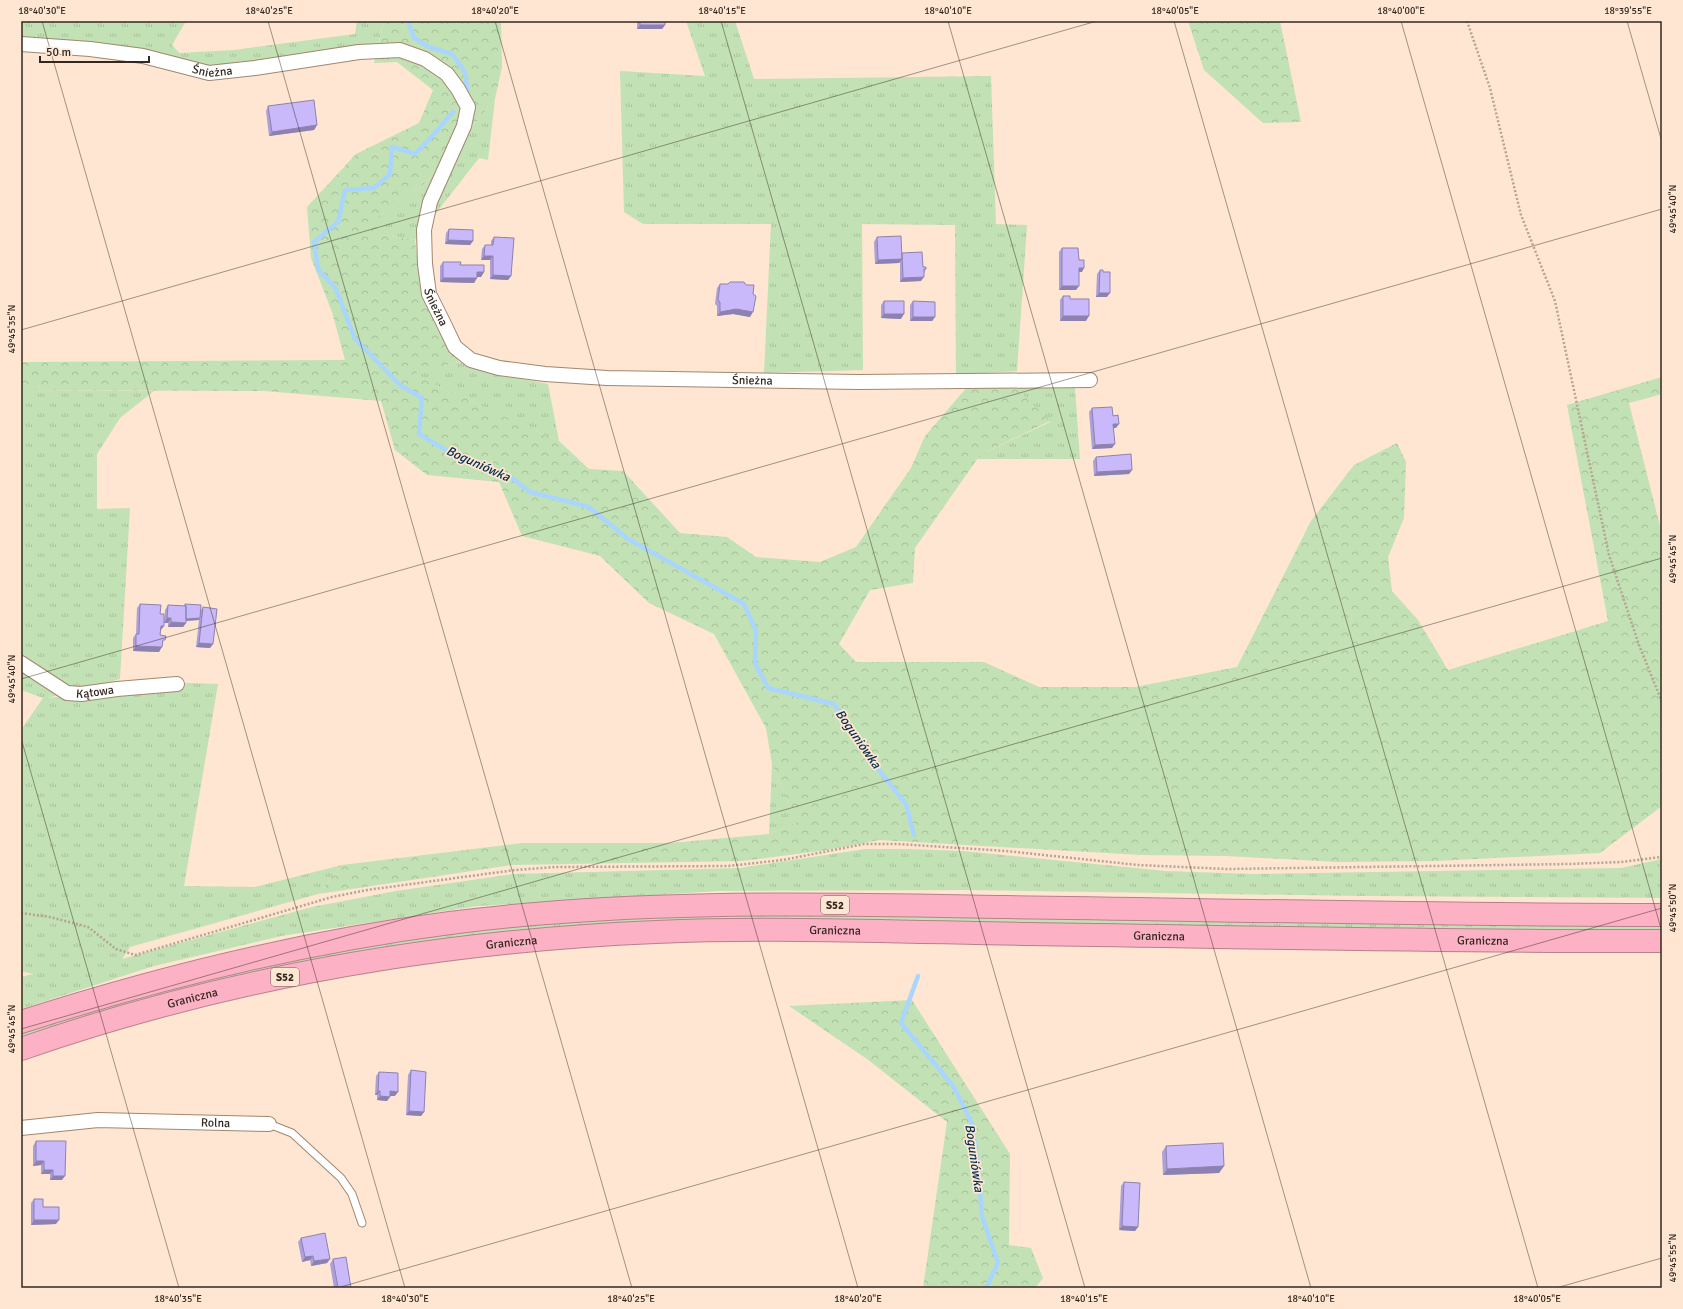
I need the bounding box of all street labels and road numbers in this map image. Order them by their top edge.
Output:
street label: Śnieżna [191,61,233,81]
street label: Śnieżna [421,287,451,329]
street label: Śnieżna [732,372,773,388]
street label: Kątowa [76,682,115,702]
road number: S52 [821,896,849,914]
street label: Graniczna [809,922,861,938]
street label: Graniczna [1133,928,1185,944]
street label: Graniczna [485,932,538,953]
street label: Graniczna [1457,933,1509,948]
road number: S52 [271,968,299,986]
street label: Graniczna [166,984,219,1012]
street label: Rolna [201,1115,230,1131]

